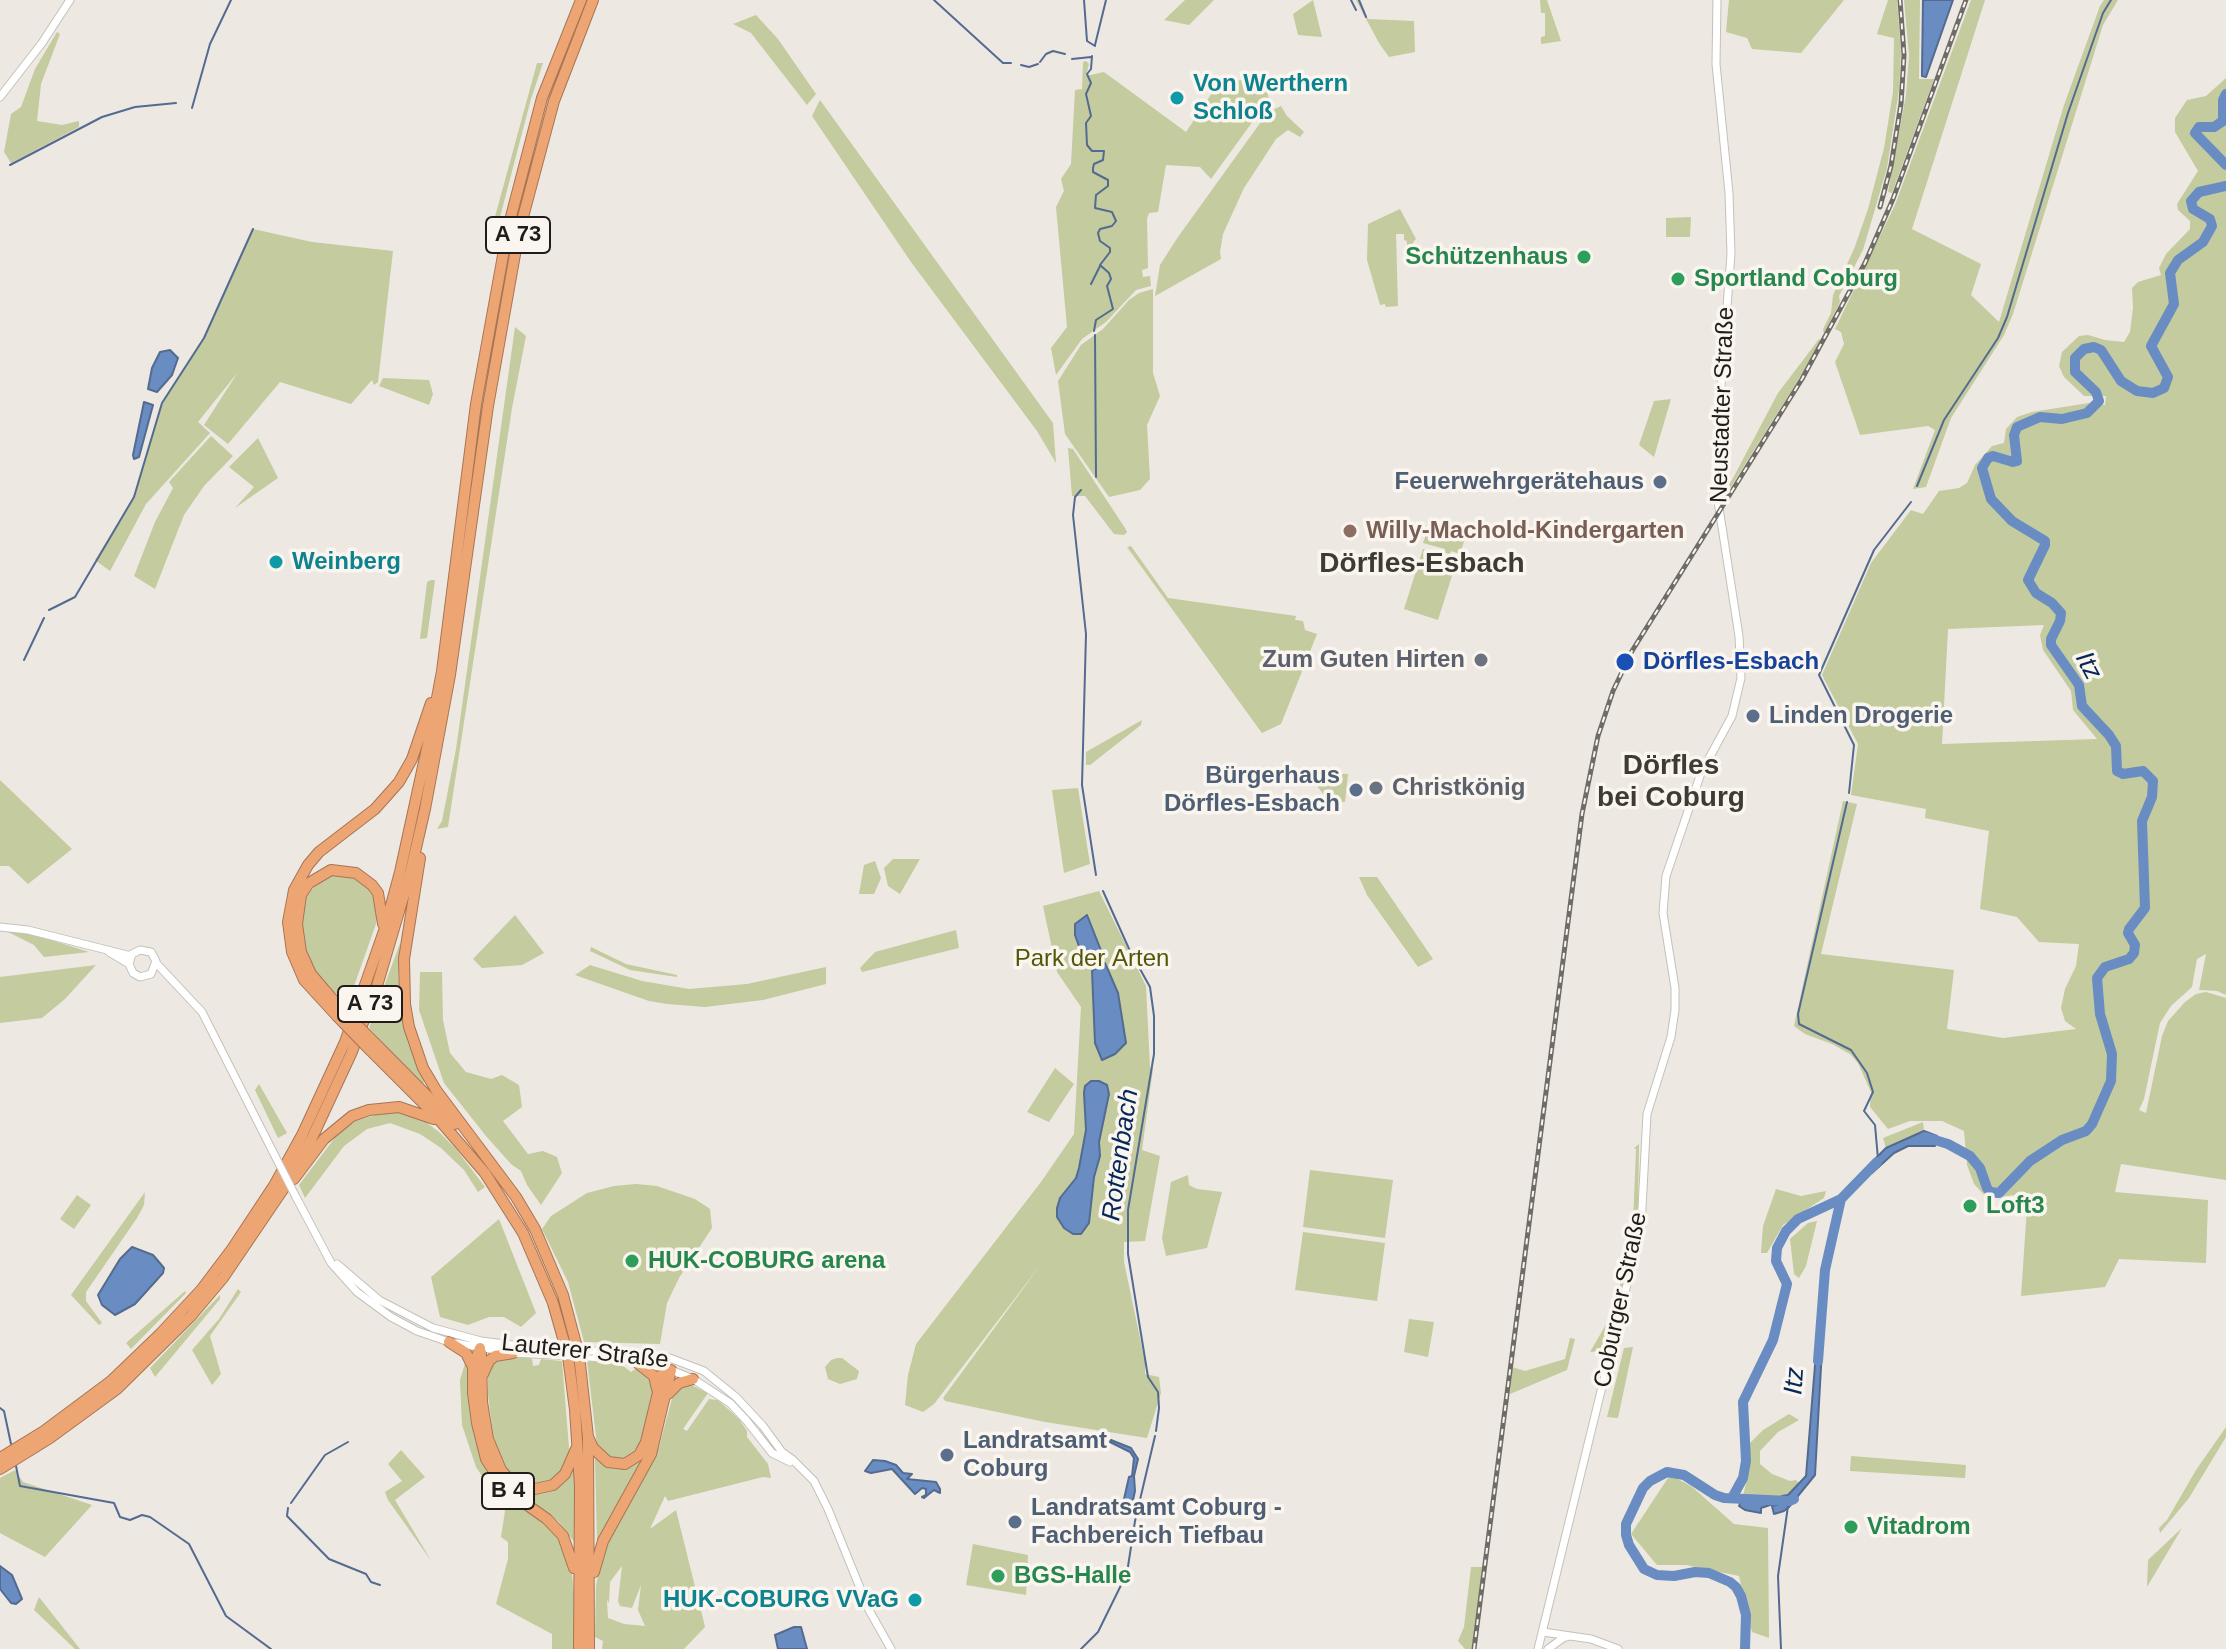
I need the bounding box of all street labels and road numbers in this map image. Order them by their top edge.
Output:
road number: A 73 [486,217,550,253]
street label: Neustadter Straße [1705,307,1741,503]
road number: A 73 [338,986,402,1022]
street label: Coburger Straße [1588,1210,1654,1390]
street label: Lauterer Straße [500,1329,670,1375]
road number: B 4 [482,1473,534,1509]

